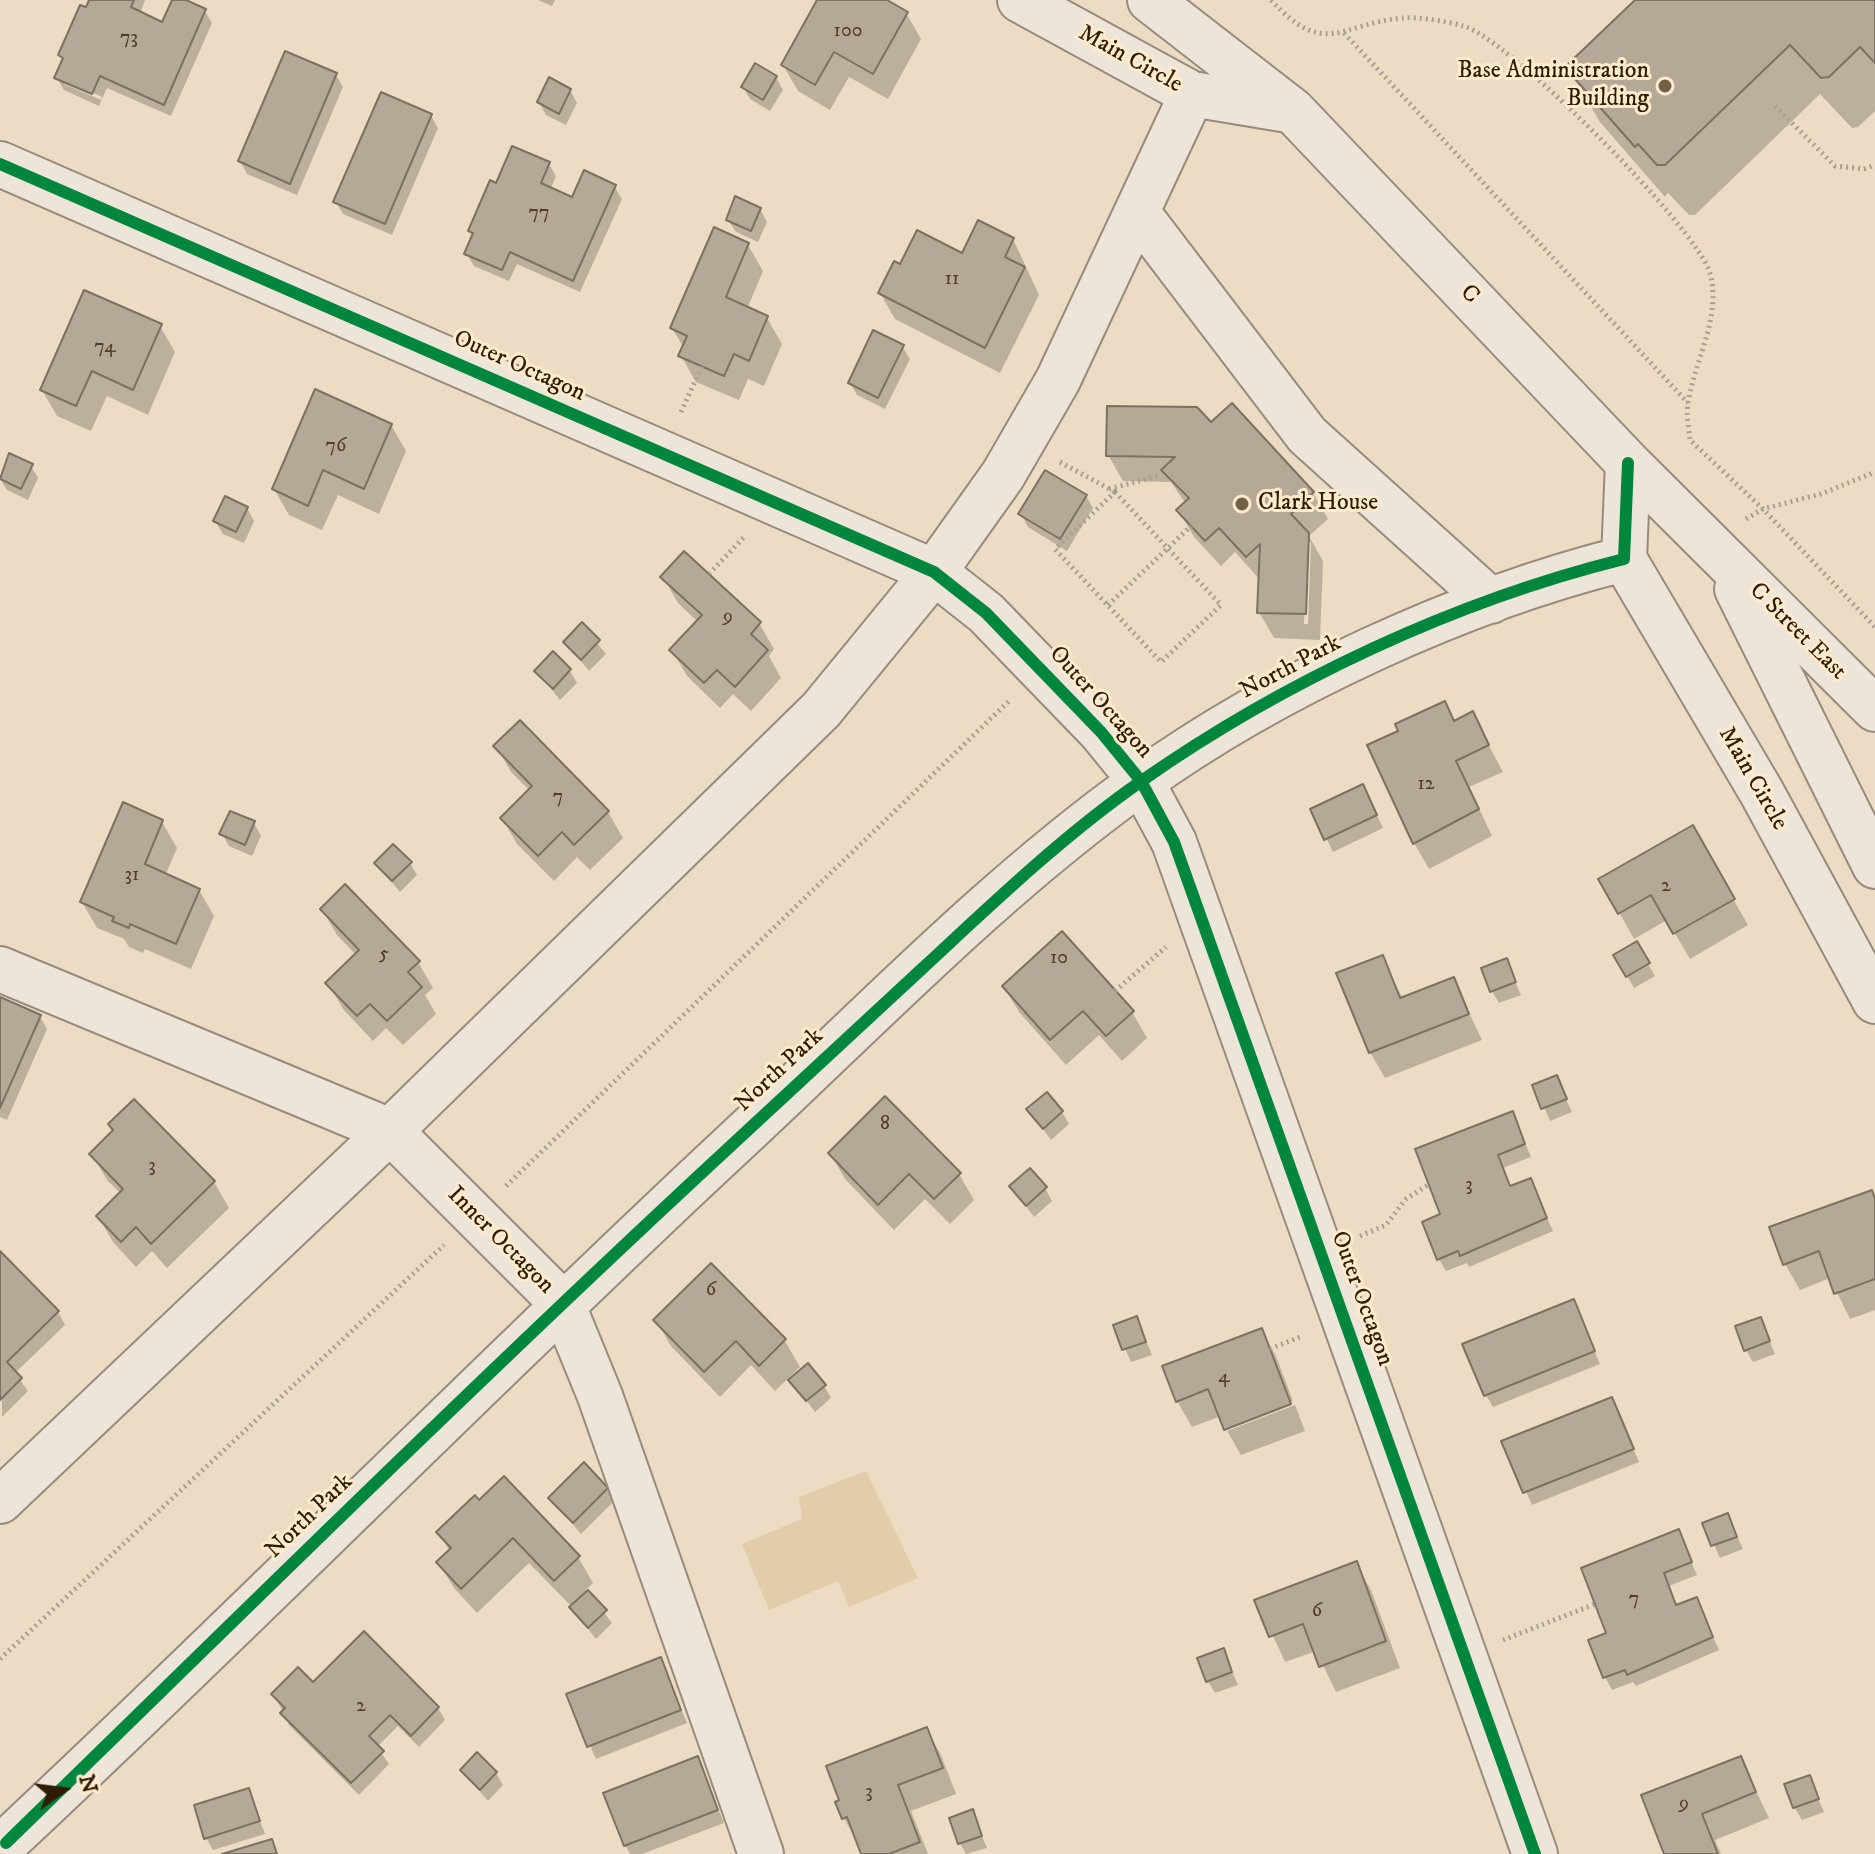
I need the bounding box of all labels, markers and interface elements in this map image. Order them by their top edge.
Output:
house number: 100 [834,20,862,44]
street label: Main Circle [1073,20,1187,100]
house number: 73 [120,27,138,51]
place label: Base Administration Building [1457,58,1649,114]
marker: Base Administration Building [1656,77,1674,95]
house number: 77 [528,202,550,226]
house number: 11 [945,268,959,292]
street label: C [1453,279,1485,311]
street label: Outer Octagon [449,325,589,409]
house number: 74 [94,336,116,360]
house number: 76 [326,435,346,459]
place label: Clark House [1258,490,1378,518]
marker: Clark House [1233,495,1251,513]
street label: C Street East [1742,577,1852,687]
house number: 9 [723,606,733,630]
street label: North Park [1236,629,1346,707]
street label: Outer Octagon [1042,641,1158,765]
street label: Main Circle [1711,722,1793,836]
house number: 12 [1417,773,1435,797]
house number: 7 [553,786,563,810]
house number: 31 [125,864,139,888]
house number: 2 [1661,875,1671,899]
house number: 5 [379,943,389,967]
house number: 10 [1050,947,1068,971]
street label: North Park [730,1023,830,1119]
house number: 8 [880,1113,890,1137]
house number: 3 [148,1155,156,1179]
house number: 3 [1465,1174,1473,1198]
street label: Inner Octagon [440,1181,560,1301]
street label: Outer Octagon [1323,1228,1399,1370]
house number: 6 [706,1279,716,1303]
house number: 4 [1218,1366,1230,1390]
street label: North Park [260,1468,360,1566]
house number: 7 [1629,1588,1639,1612]
house number: 6 [1312,1600,1322,1624]
house number: 2 [356,1695,366,1719]
north arrow [24,1750,104,1830]
text: N [72,1772,103,1796]
house number: 3 [865,1781,873,1805]
house number: 9 [1679,1793,1689,1817]

